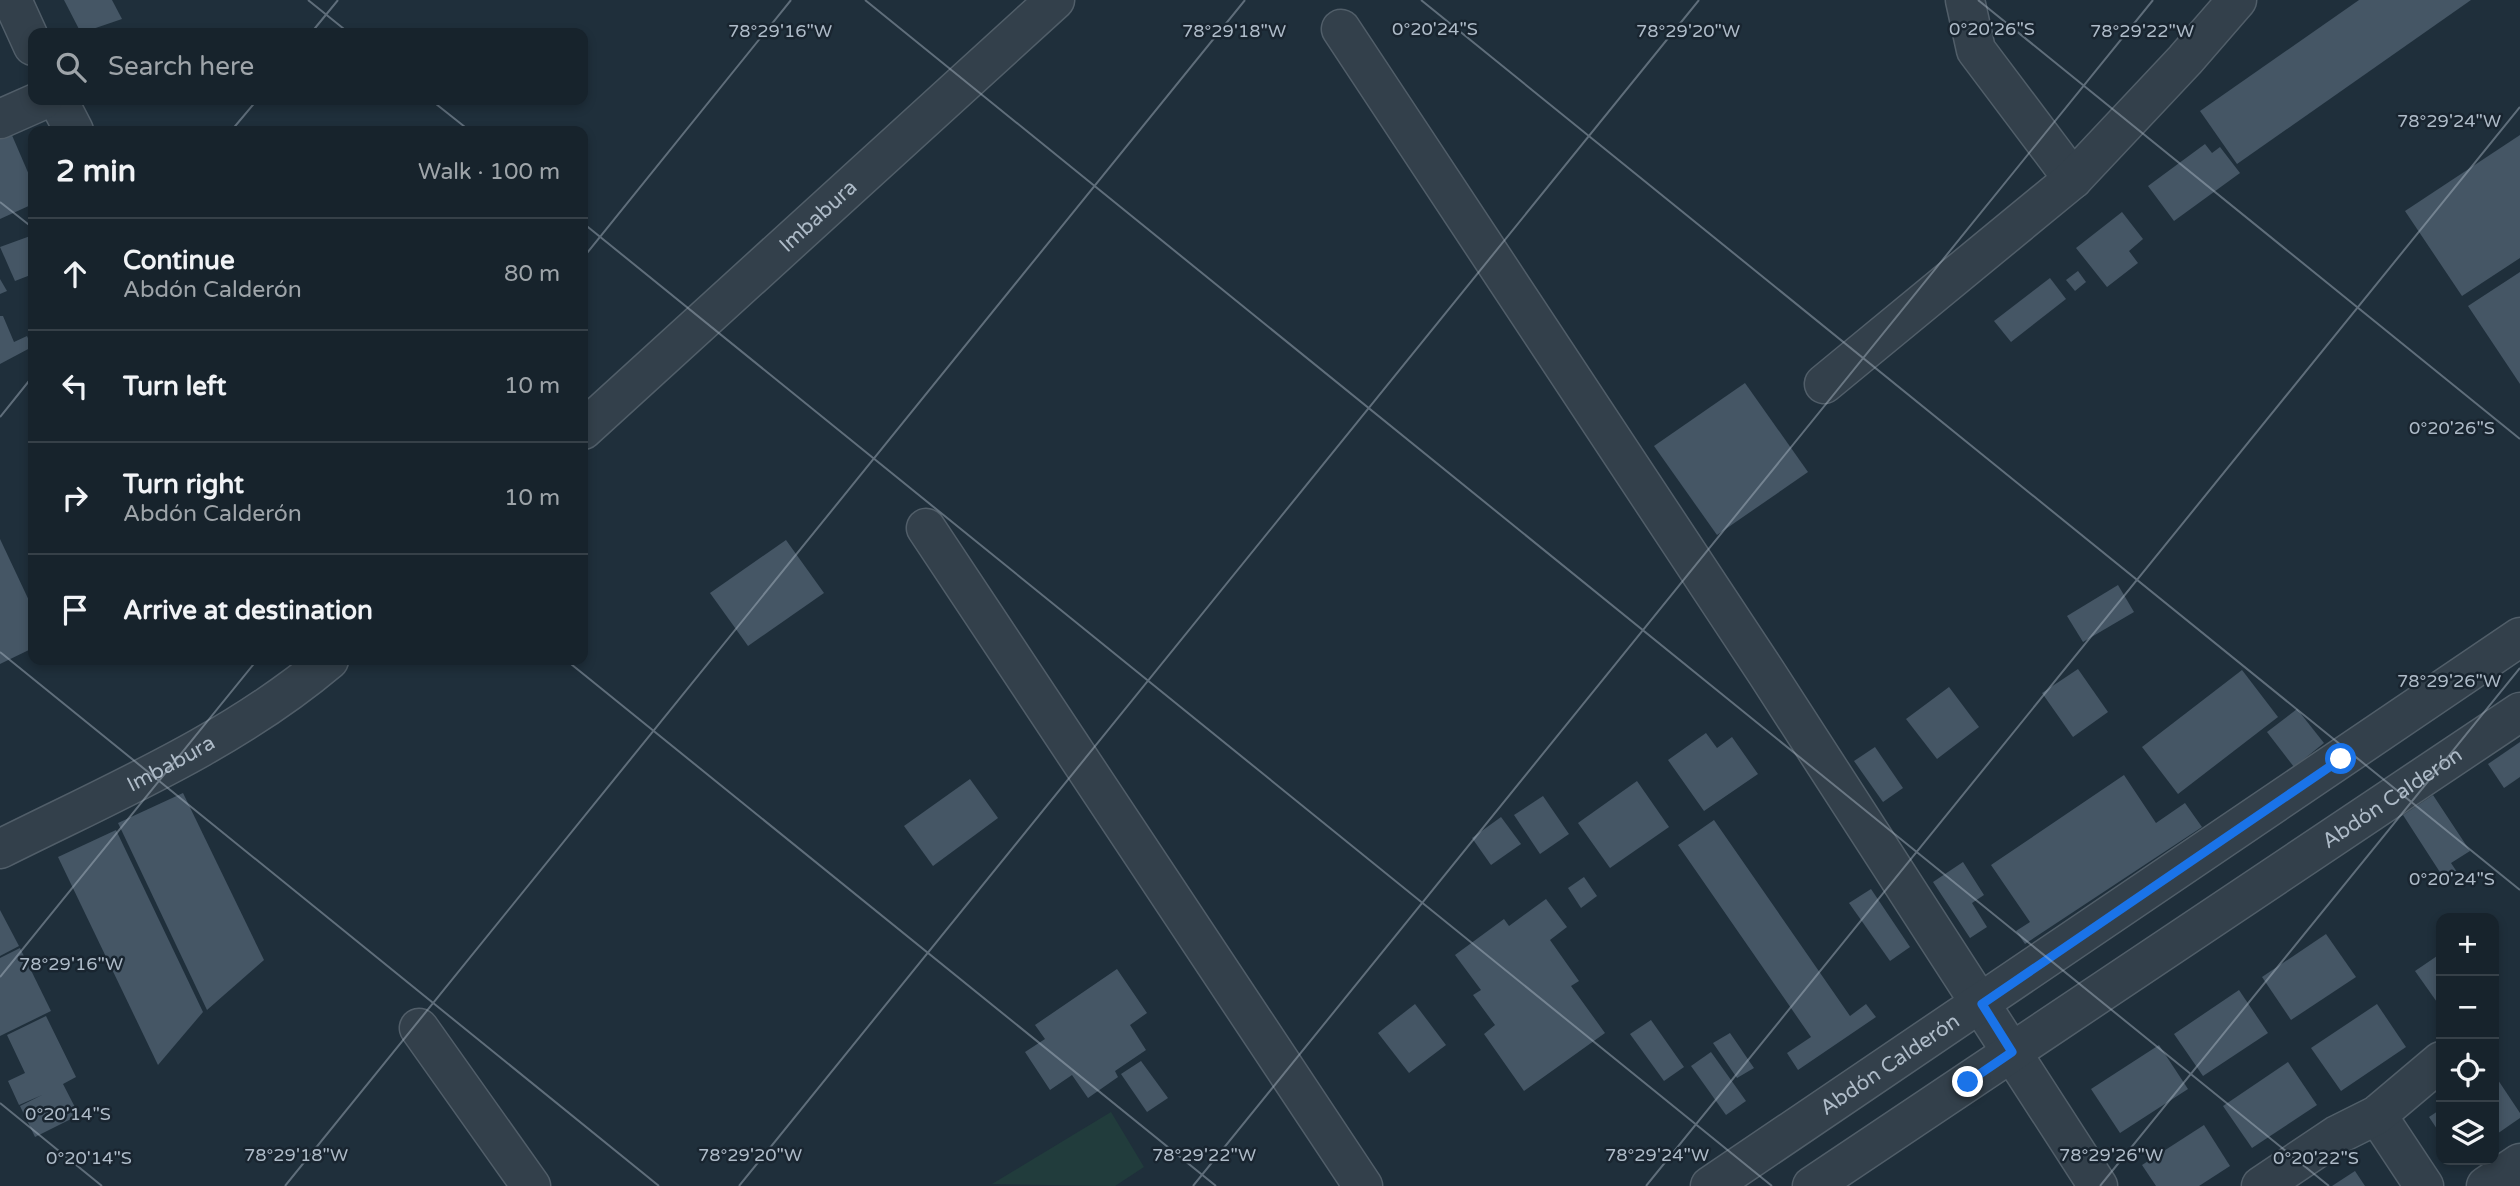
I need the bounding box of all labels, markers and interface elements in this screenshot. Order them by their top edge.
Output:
text: 0°20'24"S [1392,18,1478,40]
text: 0°20'26"S [1949,18,2035,40]
text: 78°29'16"W [728,20,832,42]
text: 78°29'18"W [1182,20,1286,42]
text: 78°29'20"W [1636,20,1740,42]
text: 78°29'22"W [2090,20,2194,42]
search box [28,28,588,105]
icon: search [52,48,90,86]
text: Search here [108,51,254,82]
text: 78°29'24"W [2397,110,2501,132]
text: 2 min [56,153,136,190]
text: Walk · 100 m [418,158,560,186]
street label: Imbabura [774,175,862,258]
text: Continue [123,245,235,276]
icon: ahead [56,255,94,293]
text: 80 m [504,260,560,288]
text: Abdón Calderón [123,276,302,304]
icon: left [56,367,94,405]
text: Turn left [123,371,226,402]
text: 10 m [504,372,560,400]
text: 0°20'26"S [2409,417,2495,439]
text: Turn right [123,469,244,500]
icon: right [56,479,94,517]
text: 10 m [504,484,560,512]
text: Abdón Calderón [123,500,302,528]
icon: arrive [56,591,94,629]
text: Arrive at destination [123,595,373,626]
text: 78°29'26"W [2397,670,2501,692]
street label: Imbabura [123,730,219,798]
street label: Abdón Calderón [2318,742,2467,854]
route start [2325,743,2356,774]
text: 0°20'24"S [2409,868,2495,890]
map controls [2436,913,2499,1165]
button: + [2436,913,2499,976]
text: 78°29'16"W [19,953,123,975]
button: − [2436,976,2499,1039]
street label: Abdón Calderón [1815,1009,1964,1121]
button: locate [2436,1039,2499,1102]
route end [1952,1066,1983,1097]
button: layers [2436,1102,2499,1165]
text: 0°20'14"S [25,1103,111,1125]
text: 78°29'18"W [244,1144,348,1166]
text: 78°29'20"W [698,1144,802,1166]
text: 78°29'22"W [1152,1144,1256,1166]
text: 78°29'24"W [1605,1144,1709,1166]
text: 78°29'26"W [2059,1144,2163,1166]
text: 0°20'14"S [46,1147,132,1169]
text: 0°20'22"S [2273,1147,2359,1169]

